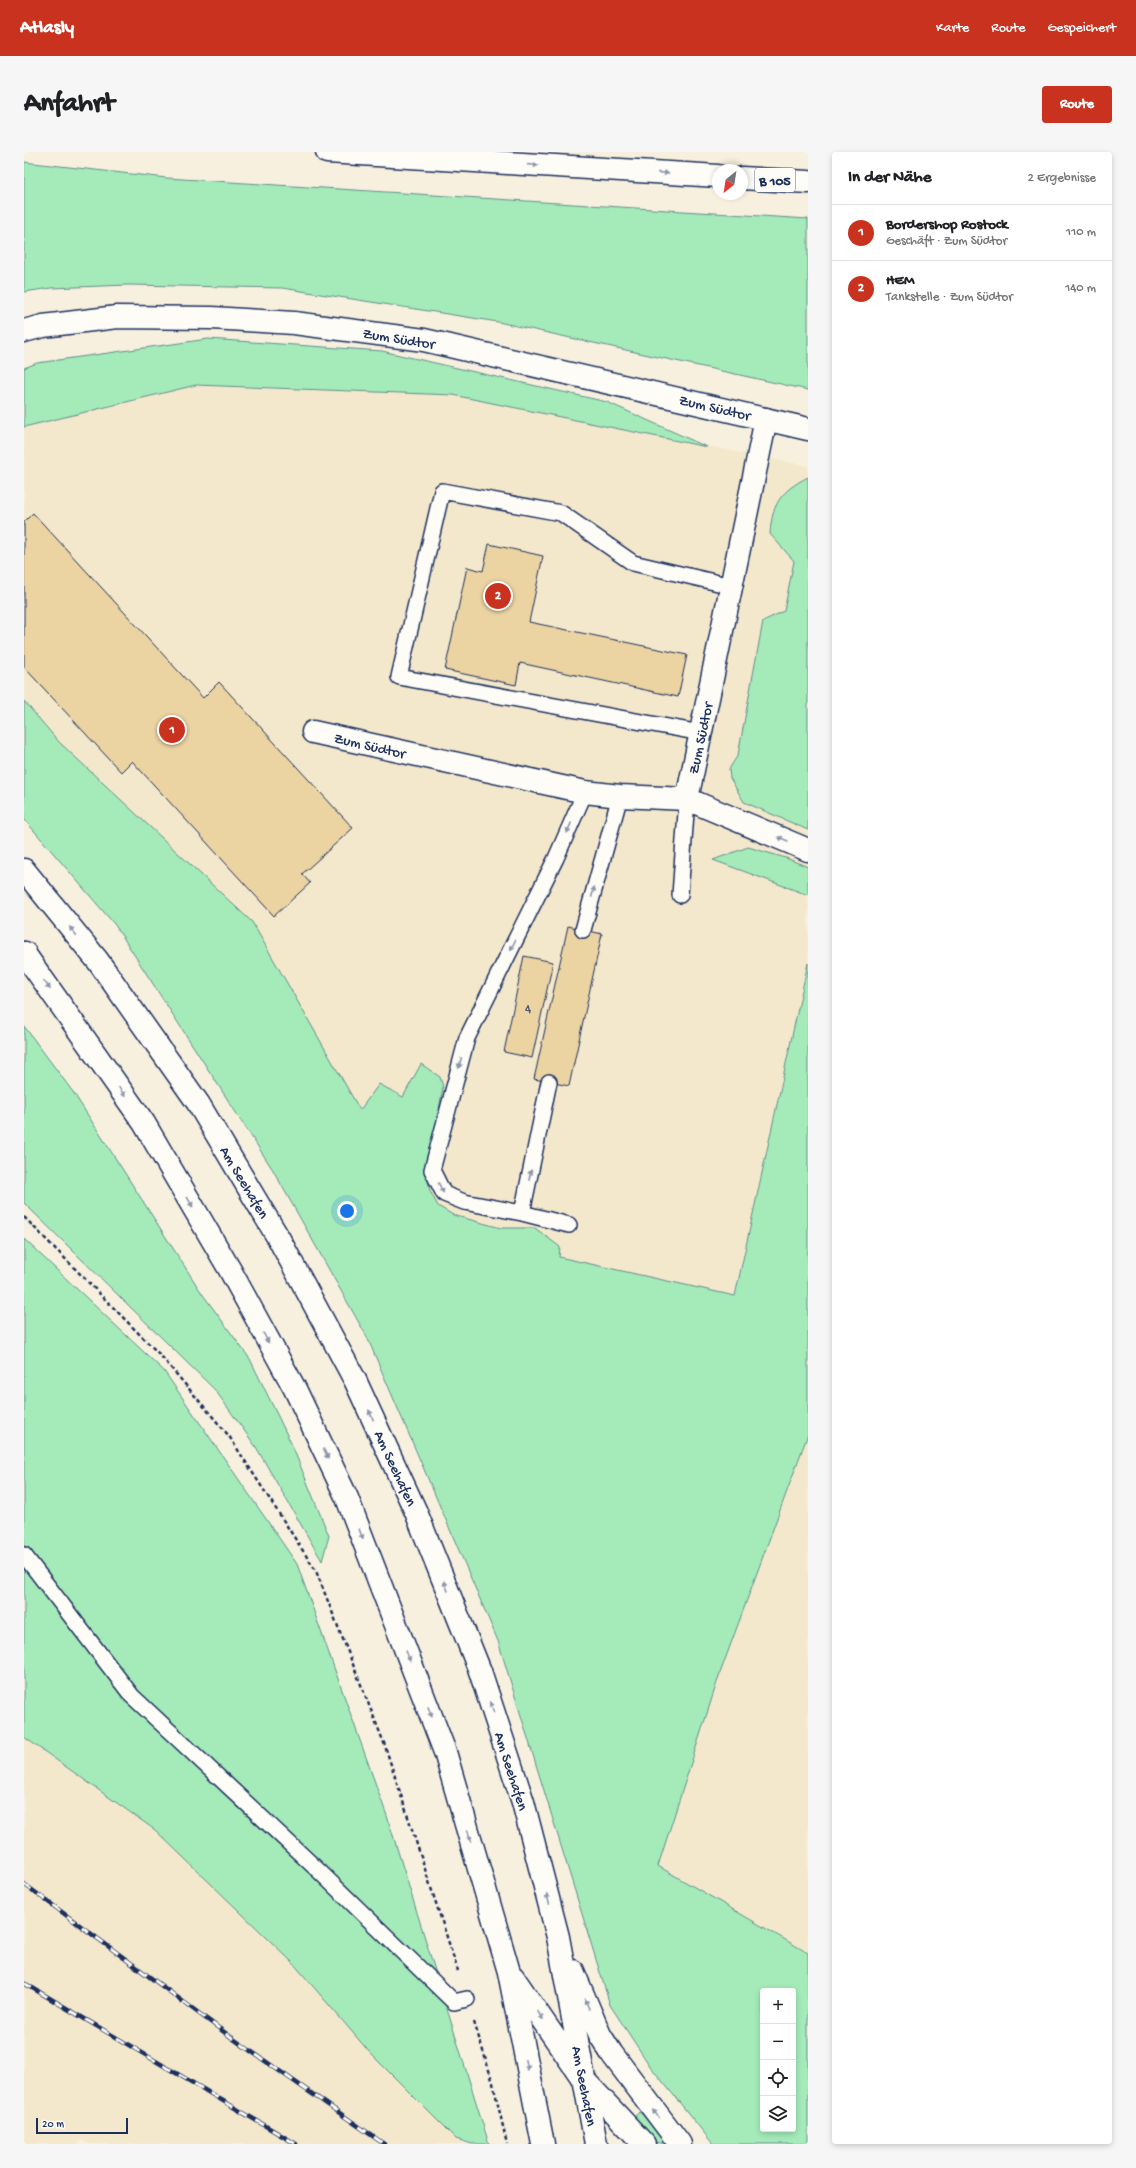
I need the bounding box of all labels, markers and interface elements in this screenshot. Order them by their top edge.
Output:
text: Atlasly [20,17,74,40]
text: Karte [936,20,969,37]
text: Route [991,20,1025,37]
text: Gespeichert [1047,20,1116,37]
button: Route [1042,86,1112,123]
text: Anfahrt [24,88,114,121]
one-way arrow [527,161,539,168]
north arrow [712,164,748,200]
road number: B 105 [755,168,795,192]
text: In der Nähe [848,168,931,188]
one-way arrow [657,169,669,176]
text: 2 Ergebnisse [1028,171,1096,186]
text: Bordershop Rostock [886,216,1008,234]
text: 1 [858,225,864,240]
text: 110 m [1066,225,1096,240]
text: Geschäft · Zum Südtor [886,234,1007,249]
text: HEM [886,272,914,290]
text: 2 [858,281,864,296]
text: 140 m [1065,281,1096,296]
text: Tankstelle · Zum Südtor [886,290,1013,305]
street label: Zum Südtor [361,325,438,355]
street label: Zum Südtor [677,392,754,426]
pin: 2 [485,581,511,611]
street label: Zum Südtor [686,699,719,776]
pin: 1 [159,715,185,745]
street label: Zum Südtor [332,730,409,764]
one-way arrow [566,822,573,834]
one-way arrow [777,836,788,842]
one-way arrow [591,886,597,898]
one-way arrow [69,926,78,936]
one-way arrow [510,939,516,951]
one-way arrow [43,980,51,991]
house number: 4 [525,1002,531,1017]
one-way arrow [457,1057,463,1070]
one-way arrow [118,1086,126,1097]
street label: Am Seehafen [215,1144,272,1223]
one-way arrow [527,1169,533,1181]
one-way arrow [438,1182,444,1193]
one-way arrow [187,1196,194,1208]
your location [337,1201,357,1221]
one-way arrow [263,1332,270,1344]
one-way arrow [368,1409,374,1421]
street label: Am Seehafen [369,1428,420,1510]
one-way arrow [323,1448,329,1459]
one-way arrow [359,1529,365,1541]
one-way arrow [443,1580,449,1591]
one-way arrow [406,1650,412,1662]
one-way arrow [488,1701,494,1713]
one-way arrow [427,1707,433,1719]
street label: Am Seehafen [489,1730,531,1813]
one-way arrow [466,1830,472,1842]
one-way arrow [545,1893,551,1905]
map controls [760,1988,796,2132]
button: + [760,1988,796,2024]
one-way arrow [584,1999,590,2010]
one-way arrow [536,2010,544,2020]
button: − [760,2024,796,2060]
street label: Am Seehafen [566,2045,600,2128]
one-way arrow [524,2059,530,2071]
button: locate [760,2060,796,2096]
button: layers [760,2096,796,2132]
one-way arrow [652,2108,661,2119]
scale bar [36,2116,128,2135]
text: 20 m [42,2119,64,2131]

